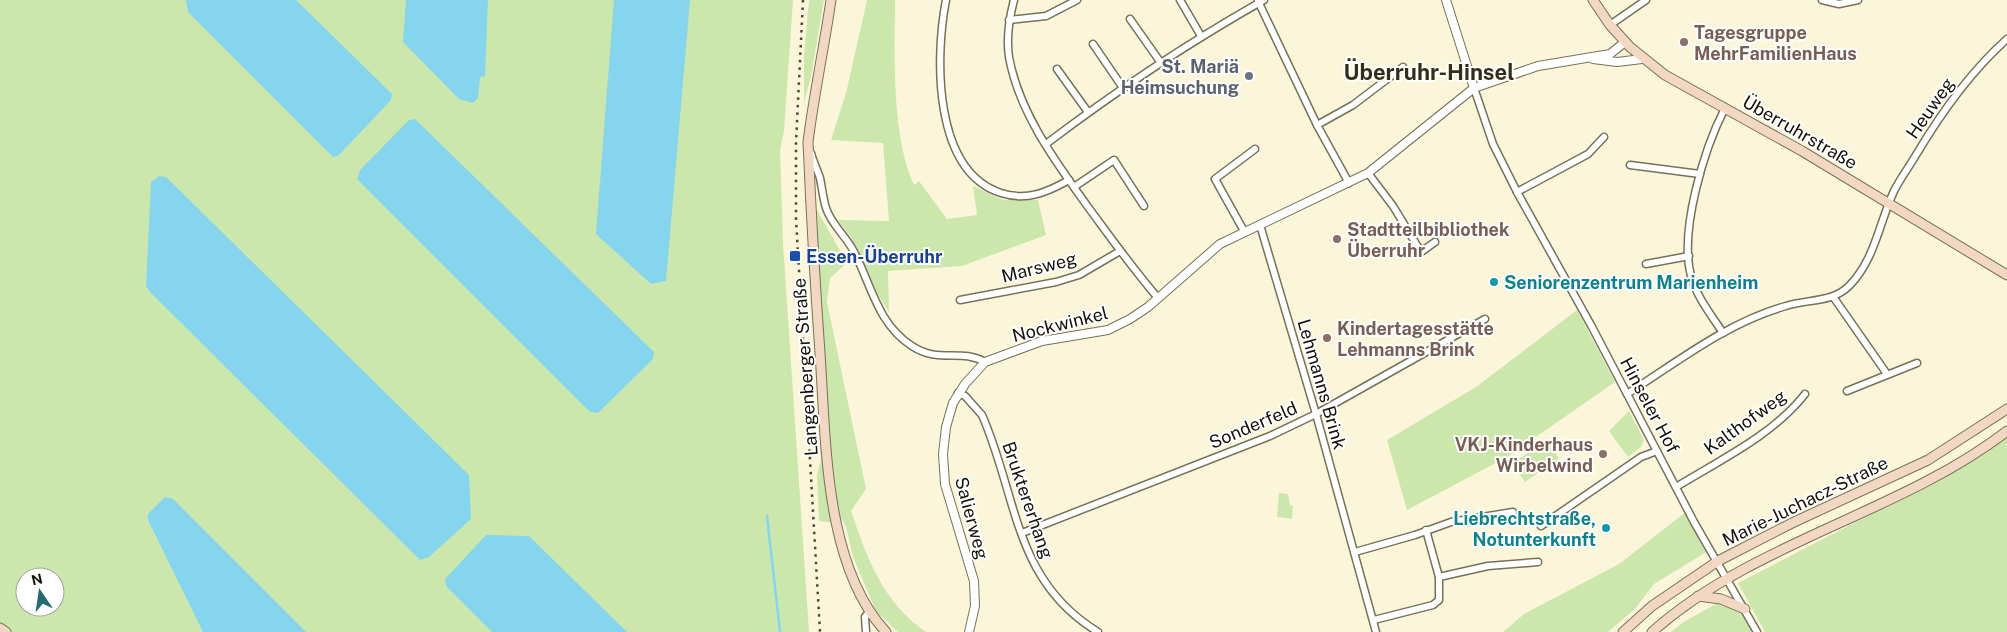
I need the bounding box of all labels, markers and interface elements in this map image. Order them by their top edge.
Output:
place label: Tagesgruppe MehrFamilienHaus [1694,22,1857,64]
marker: Tagesgruppe MehrFamilienHaus [1678,36,1690,48]
place label: St. Mariä Heimsuchung [1121,56,1239,98]
district label: Überruhr-Hinsel [1344,58,1514,85]
marker: St. Mariä Heimsuchung [1243,70,1255,82]
street label: Heuweg [1901,74,1959,142]
street label: Überruhrstraße [1739,90,1862,173]
place label: Stadtteilbibliothek Überruhr [1347,219,1510,261]
marker: Stadtteilbibliothek Überruhr [1331,233,1343,245]
place label: Essen-Überruhr [806,245,943,267]
street label: Marsweg [999,247,1079,287]
marker: Essen-Überruhr [788,249,802,263]
place label: Seniorenzentrum Marienheim [1504,272,1758,293]
marker: Seniorenzentrum Marienheim [1488,276,1500,288]
street label: Langenberger Straße [788,277,822,457]
street label: Nockwinkel [1010,302,1110,346]
street label: Lehmanns Brink [1293,317,1351,451]
place label: Kindertagesstätte Lehmanns Brink [1337,318,1494,360]
marker: Kindertagesstätte Lehmanns Brink [1321,332,1333,344]
street label: Hinseler Hof [1616,354,1684,456]
street label: Kalthofweg [1700,385,1790,459]
street label: Sonderfeld [1206,397,1300,453]
place label: VKJ-Kinderhaus Wirbelwind [1455,434,1593,476]
street label: Bruktererhang [998,439,1058,561]
marker: VKJ-Kinderhaus Wirbelwind [1597,448,1609,460]
street label: Marie-Juchacz-Straße [1719,452,1891,550]
street label: Salierweg [951,474,993,562]
place label: Liebrechtstraße, Notunterkunft [1453,508,1596,550]
marker: Liebrechtstraße, Notunterkunft [1600,522,1612,534]
north arrow [15,567,65,617]
text: N [30,570,44,588]

